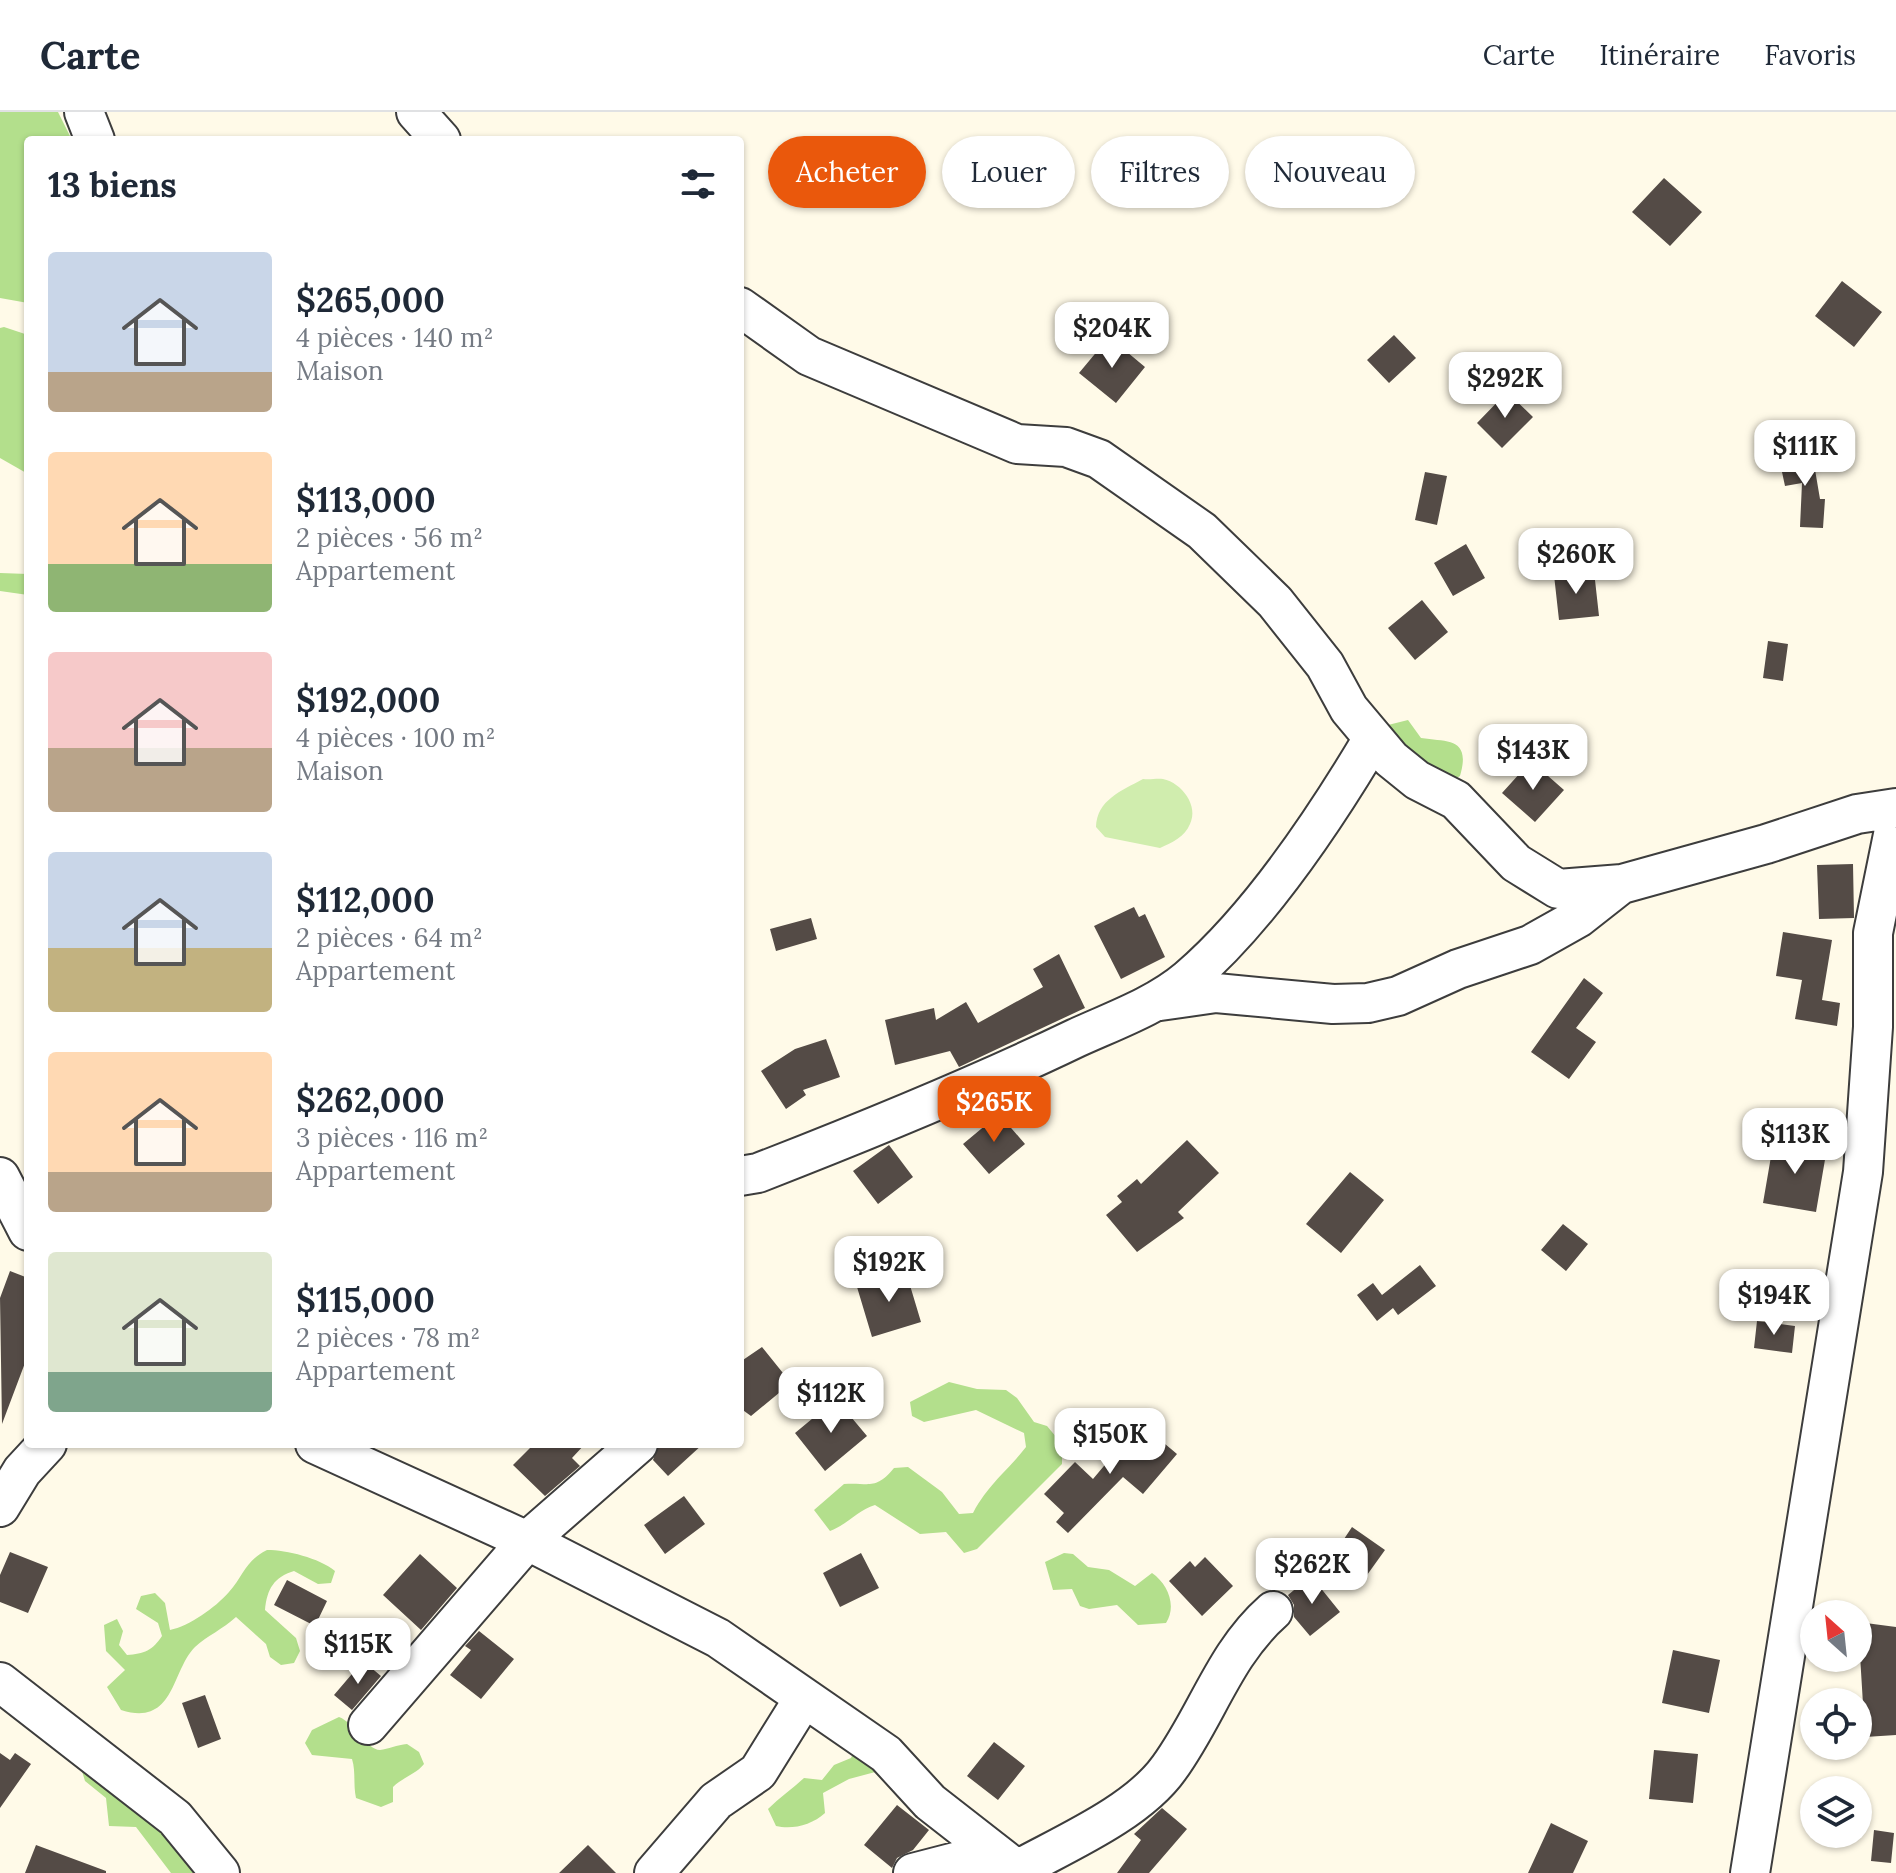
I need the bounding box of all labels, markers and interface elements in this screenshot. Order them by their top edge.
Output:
text: Carte [40,31,140,79]
text: Carte [1483,37,1555,73]
text: Itinéraire [1599,37,1720,73]
text: Favoris [1764,37,1856,73]
chip: Acheter [768,136,926,208]
chip: Louer [942,136,1075,208]
chip: Filtres [1091,136,1229,208]
chip: Nouveau [1245,136,1415,208]
icon: filters [676,162,720,206]
text: 13 biens [48,163,177,206]
text: $265,000 [296,278,445,321]
icon: home [112,284,208,380]
pin: $204K [1056,302,1168,370]
text: $204K [1073,311,1151,344]
text: 4 pièces · 140 m² [296,321,494,354]
pin: $292K [1449,352,1561,420]
text: Maison [296,354,384,387]
text: $292K [1467,361,1543,394]
pin: $111K [1749,420,1861,488]
text: $111K [1772,429,1838,462]
text: $113,000 [296,478,436,521]
icon: home [112,484,208,580]
text: 2 pièces · 56 m² [296,521,483,554]
pin: $260K [1520,528,1632,596]
text: $260K [1536,537,1616,570]
text: Appartement [296,554,455,587]
text: $192,000 [296,678,440,721]
icon: home [112,684,208,780]
text: 4 pièces · 100 m² [296,721,496,754]
pin: $143K [1477,724,1589,792]
text: $143K [1496,733,1570,766]
text: Maison [296,754,384,787]
text: $112,000 [296,878,435,921]
icon: home [112,884,208,980]
text: 2 pièces · 64 m² [296,921,483,954]
text: Appartement [296,954,455,987]
pin: $265K [938,1076,1050,1144]
text: $262,000 [296,1078,445,1121]
icon: home [112,1084,208,1180]
text: $265K [956,1085,1032,1118]
pin: $113K [1739,1108,1851,1176]
text: $113K [1760,1117,1830,1150]
text: 3 pièces · 116 m² [296,1121,488,1154]
text: Appartement [296,1154,455,1187]
pin: $192K [833,1236,945,1304]
text: $192K [852,1245,926,1278]
pin: $194K [1718,1269,1830,1337]
text: $115,000 [296,1278,435,1321]
text: $194K [1737,1278,1811,1311]
icon: home [112,1284,208,1380]
text: 2 pièces · 78 m² [296,1321,480,1354]
text: Appartement [296,1354,455,1387]
pin: $112K [775,1367,887,1435]
text: $112K [797,1376,865,1409]
pin: $150K [1054,1408,1166,1476]
text: $150K [1073,1417,1147,1450]
pin: $262K [1256,1538,1368,1606]
text: $262K [1274,1547,1350,1580]
north arrow [1800,1600,1872,1672]
map controls [1800,1600,1872,1848]
pin: $115K [302,1618,414,1686]
text: $115K [324,1627,392,1660]
button: locate [1800,1688,1872,1760]
button: layers [1800,1776,1872,1848]

